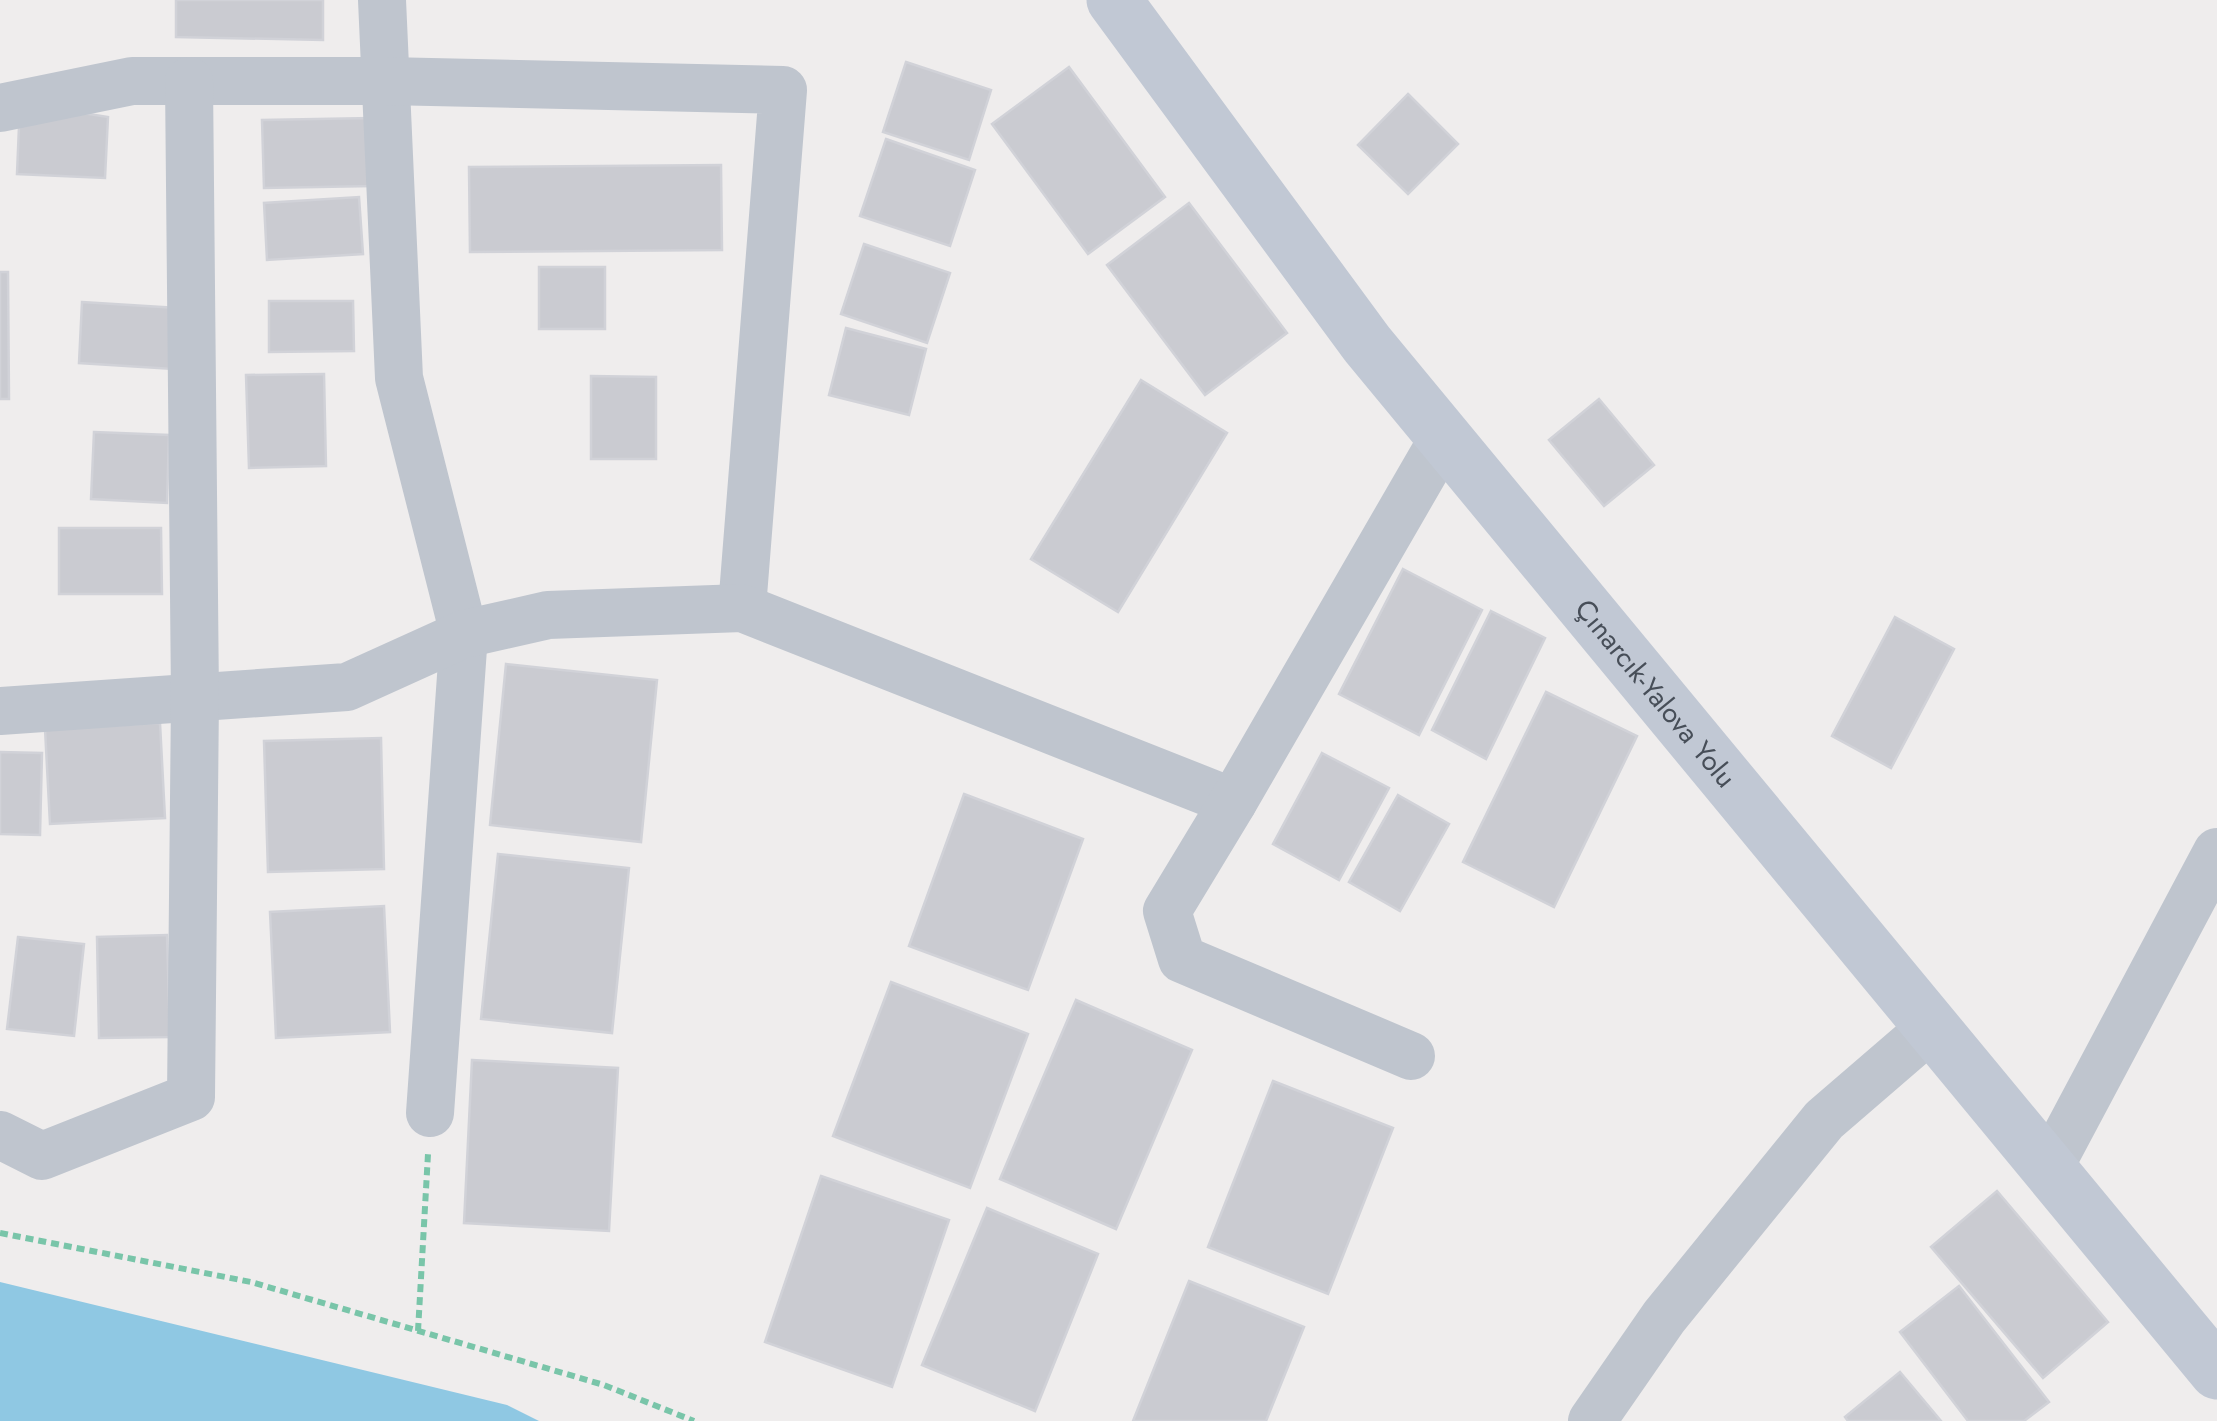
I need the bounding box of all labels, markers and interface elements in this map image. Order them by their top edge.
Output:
street label: Çınarcık-Yalova Yolu [1565,590,1746,797]

